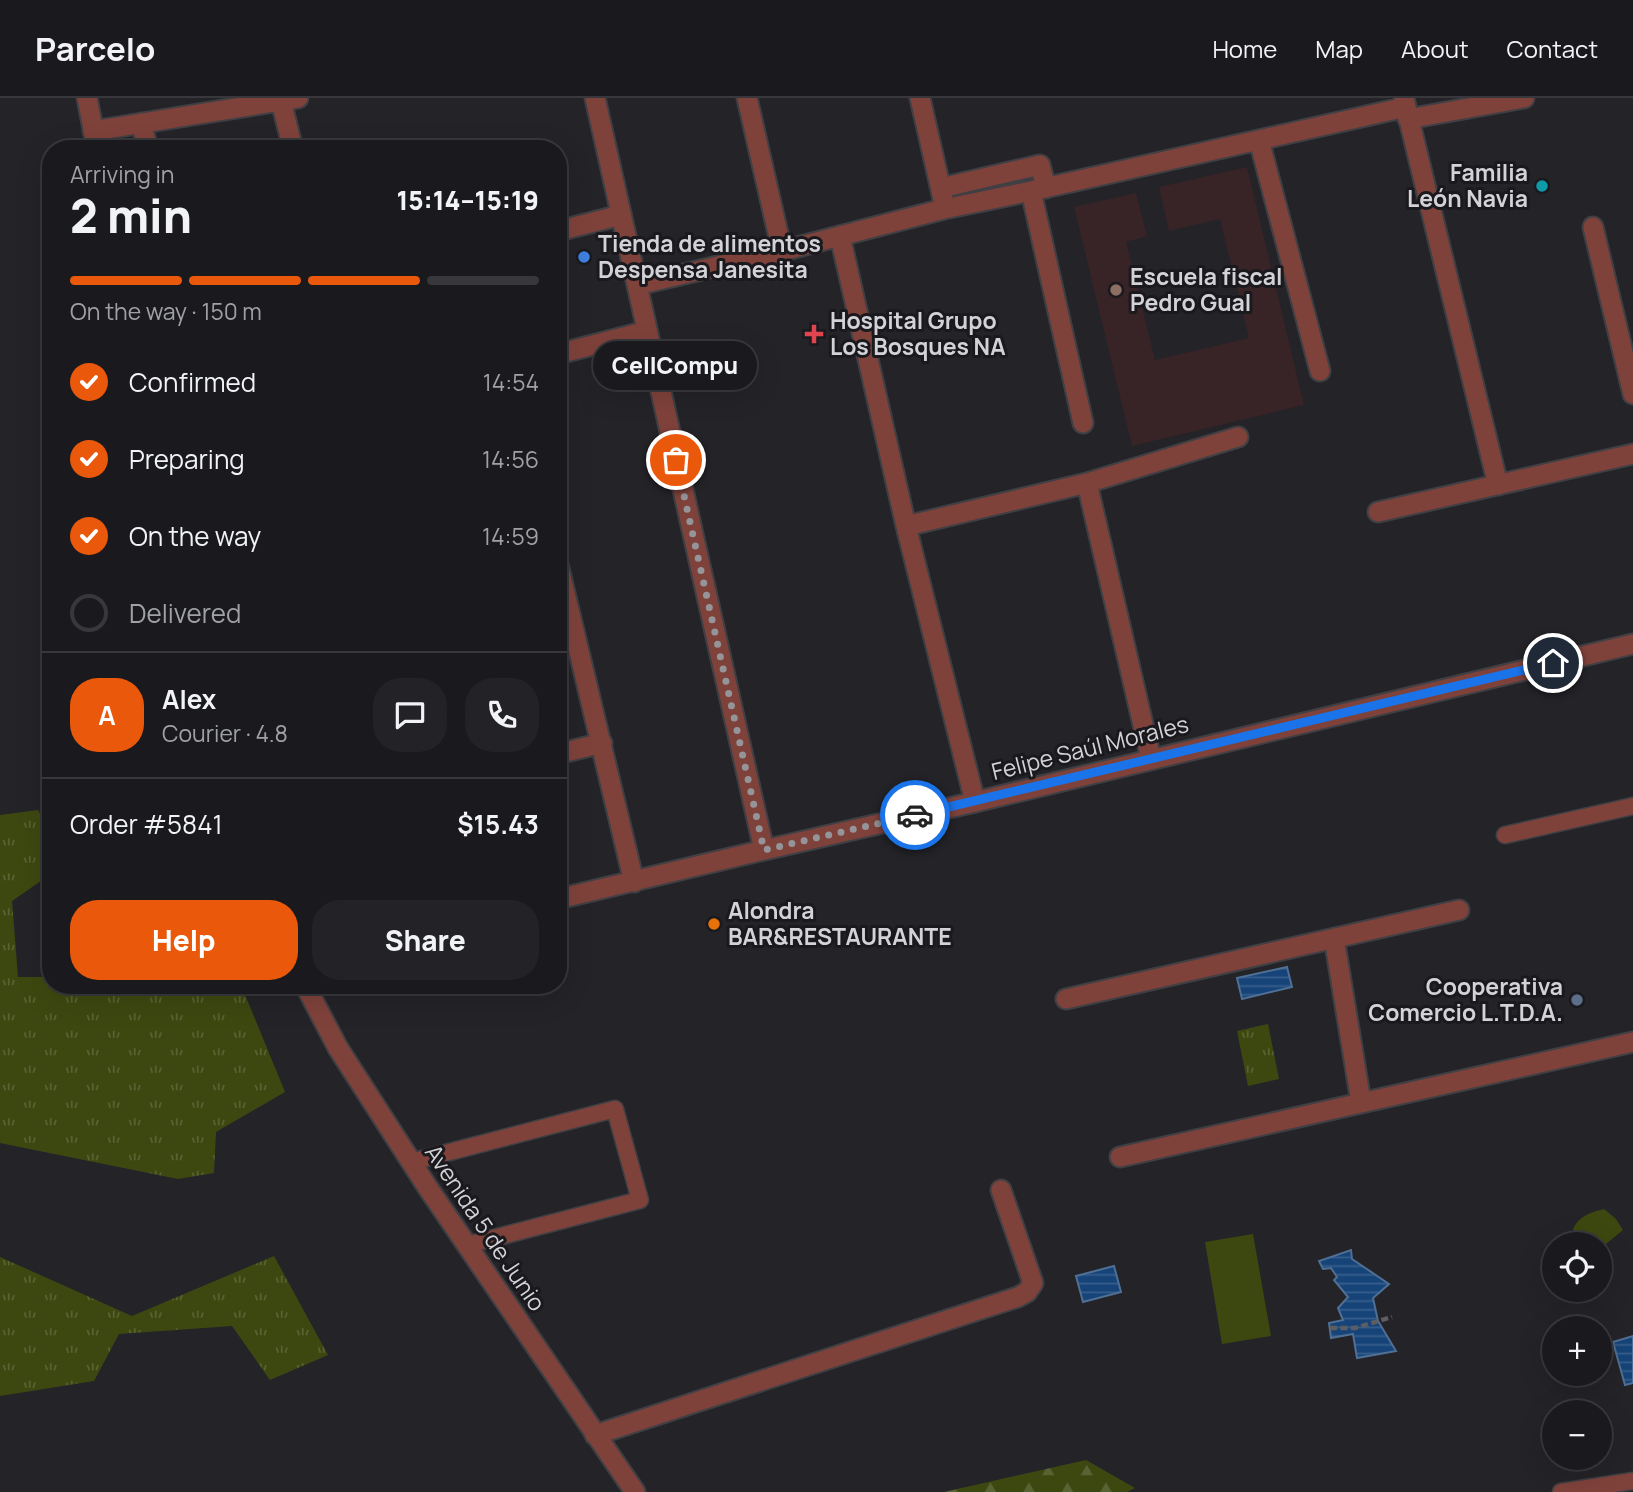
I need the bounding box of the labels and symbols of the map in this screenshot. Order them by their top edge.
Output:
place label: Familia León Navia [1407,156,1528,214]
marker: Familia León Navia [1534,178,1550,194]
place label: Tienda de alimentos Despensa Janesita [598,227,821,285]
marker: Tienda de alimentos Despensa Janesita [576,249,592,265]
place label: Escuela fiscal Pedro Gual [1130,260,1282,318]
marker: Escuela fiscal Pedro Gual [1108,282,1124,298]
place label: Hospital Grupo Los Bosques NA [830,304,1006,362]
marker: Hospital Grupo Los Bosques NA [804,324,824,344]
callout: CellCompu [594,341,758,390]
pin [646,430,706,490]
pin [1523,633,1583,693]
street label: Felipe Saúl Morales [988,707,1192,787]
courier [880,780,950,850]
place label: Alondra BAR&RESTAURANTE [728,894,952,952]
marker: Alondra BAR&RESTAURANTE [706,916,722,932]
place label: Cooperativa Comercio L.T.D.A. [1368,970,1563,1028]
marker: Cooperativa Comercio L.T.D.A. [1569,992,1585,1008]
street label: Avenida 5 de Junio [418,1138,553,1317]

